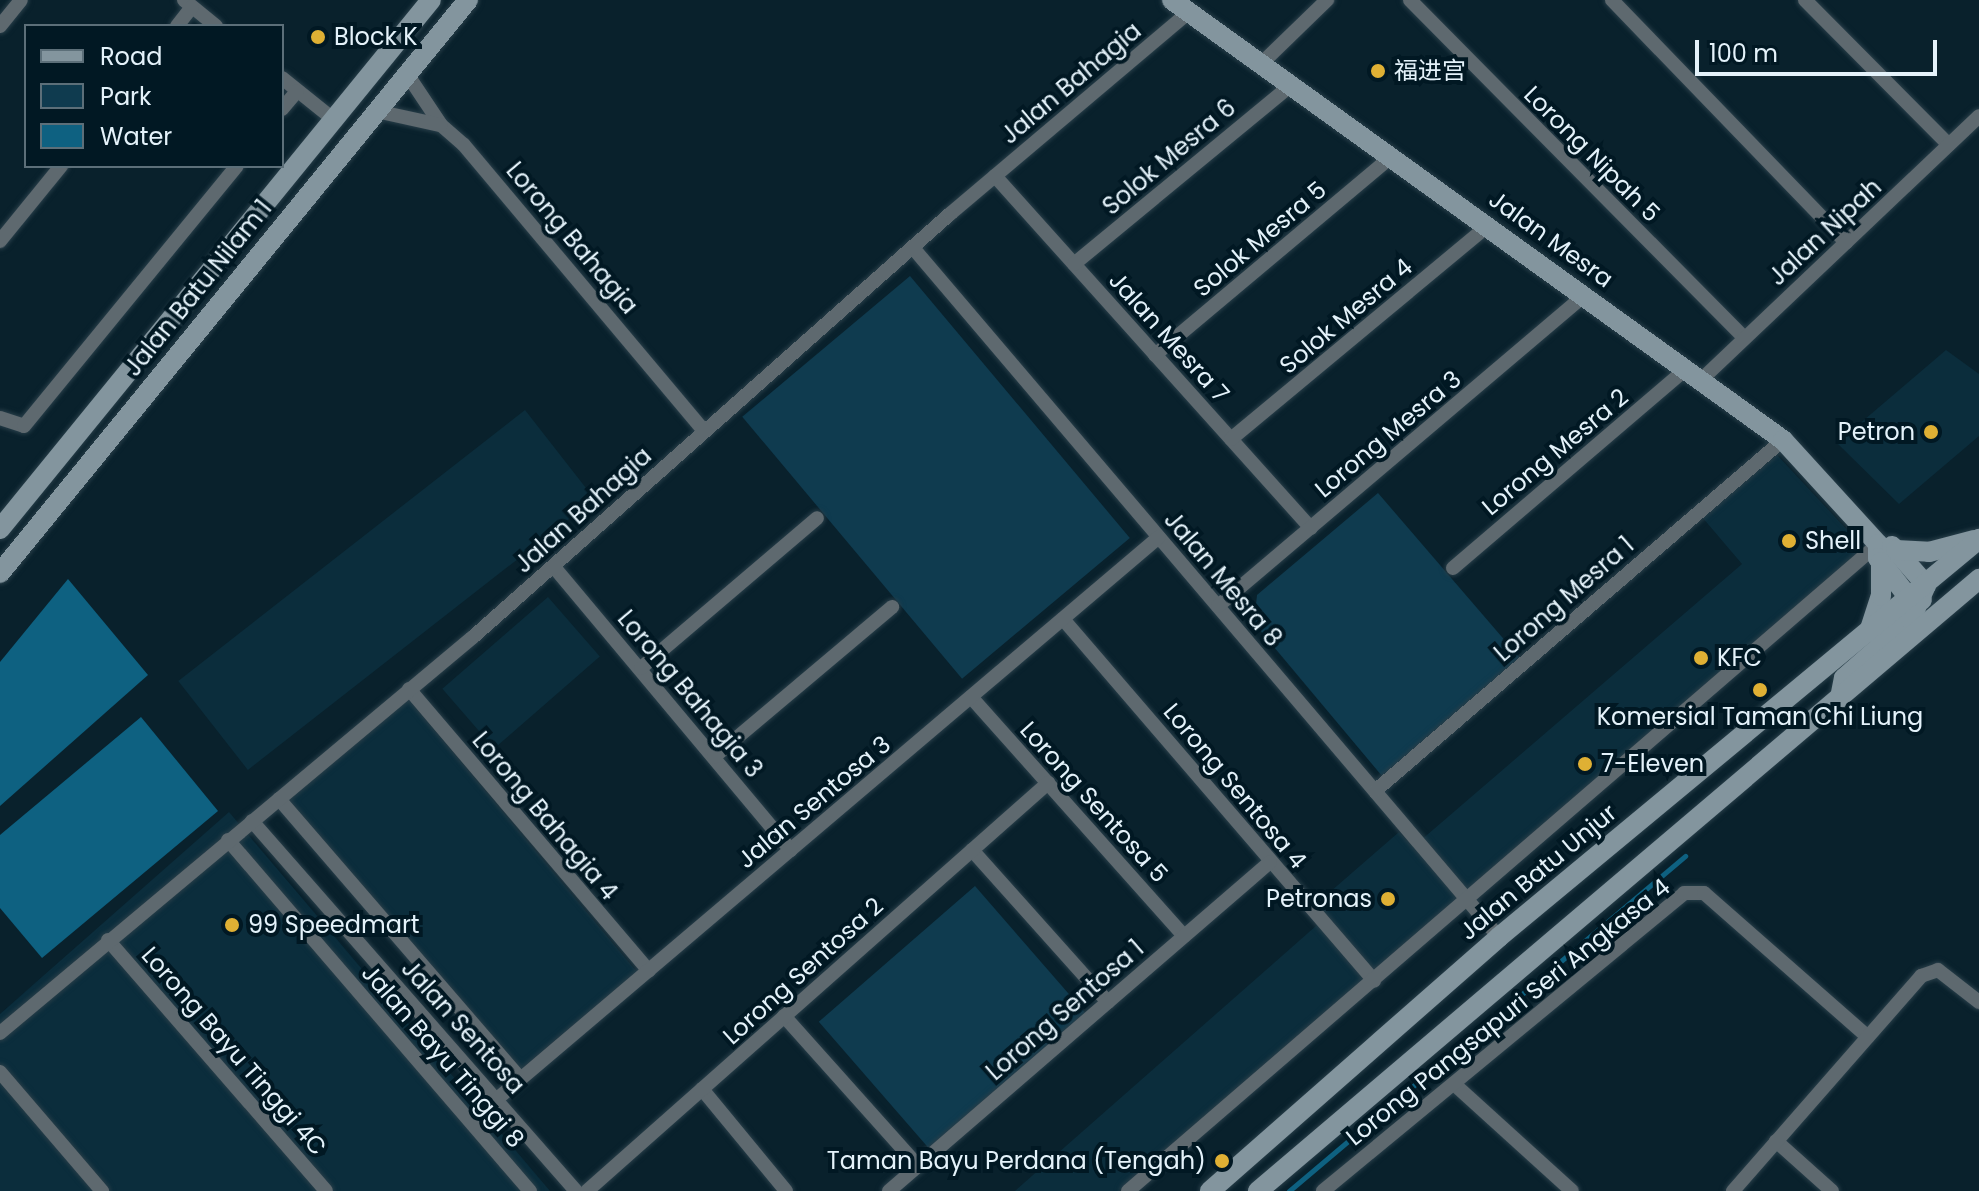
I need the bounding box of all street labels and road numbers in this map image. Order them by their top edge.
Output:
street label: Jalan Bahagia [995,16,1147,150]
street label: Lorong Nipah 5 [1518,80,1666,228]
street label: Solok Mesra 6 [1097,93,1241,221]
street label: Lorong Bahagia [500,156,644,320]
street label: Jalan Nipah [1763,173,1887,291]
street label: Solok Mesra 5 [1188,175,1332,303]
street label: Jalan Mesra [1483,184,1619,294]
street label: Jalan Batu Nilam 1 [118,194,278,382]
street label: Solok Mesra 4 [1274,252,1418,380]
street label: Jalan Mesra 7 [1103,266,1235,408]
street label: Lorong Mesra 3 [1309,365,1467,503]
street label: Lorong Mesra 2 [1476,383,1634,521]
street label: Jalan Bahagia [509,441,657,579]
street label: Jalan Mesra 8 [1158,506,1288,652]
street label: Lorong Mesra 1 [1488,531,1640,667]
street label: Lorong Bahagia 3 [612,605,768,783]
street label: Lorong Sentosa 4 [1158,698,1312,874]
street label: Lorong Sentosa 5 [1014,716,1174,888]
street label: Lorong Bahagia 4 [466,726,624,906]
street label: Jalan Sentosa 3 [732,730,896,874]
street label: Jalan Batu Unjur [1454,798,1622,946]
street label: Lorong Pangsapuri Seri Angkasa 4 [1340,872,1676,1152]
street label: Lorong Sentosa 2 [717,892,889,1050]
street label: Lorong Sentosa 1 [980,934,1150,1086]
street label: Lorong Bayu Tinggi 4C [136,941,332,1161]
street label: Jalan Sentosa [395,954,531,1100]
street label: Jalan Bayu Tinggi 8 [356,959,530,1153]

